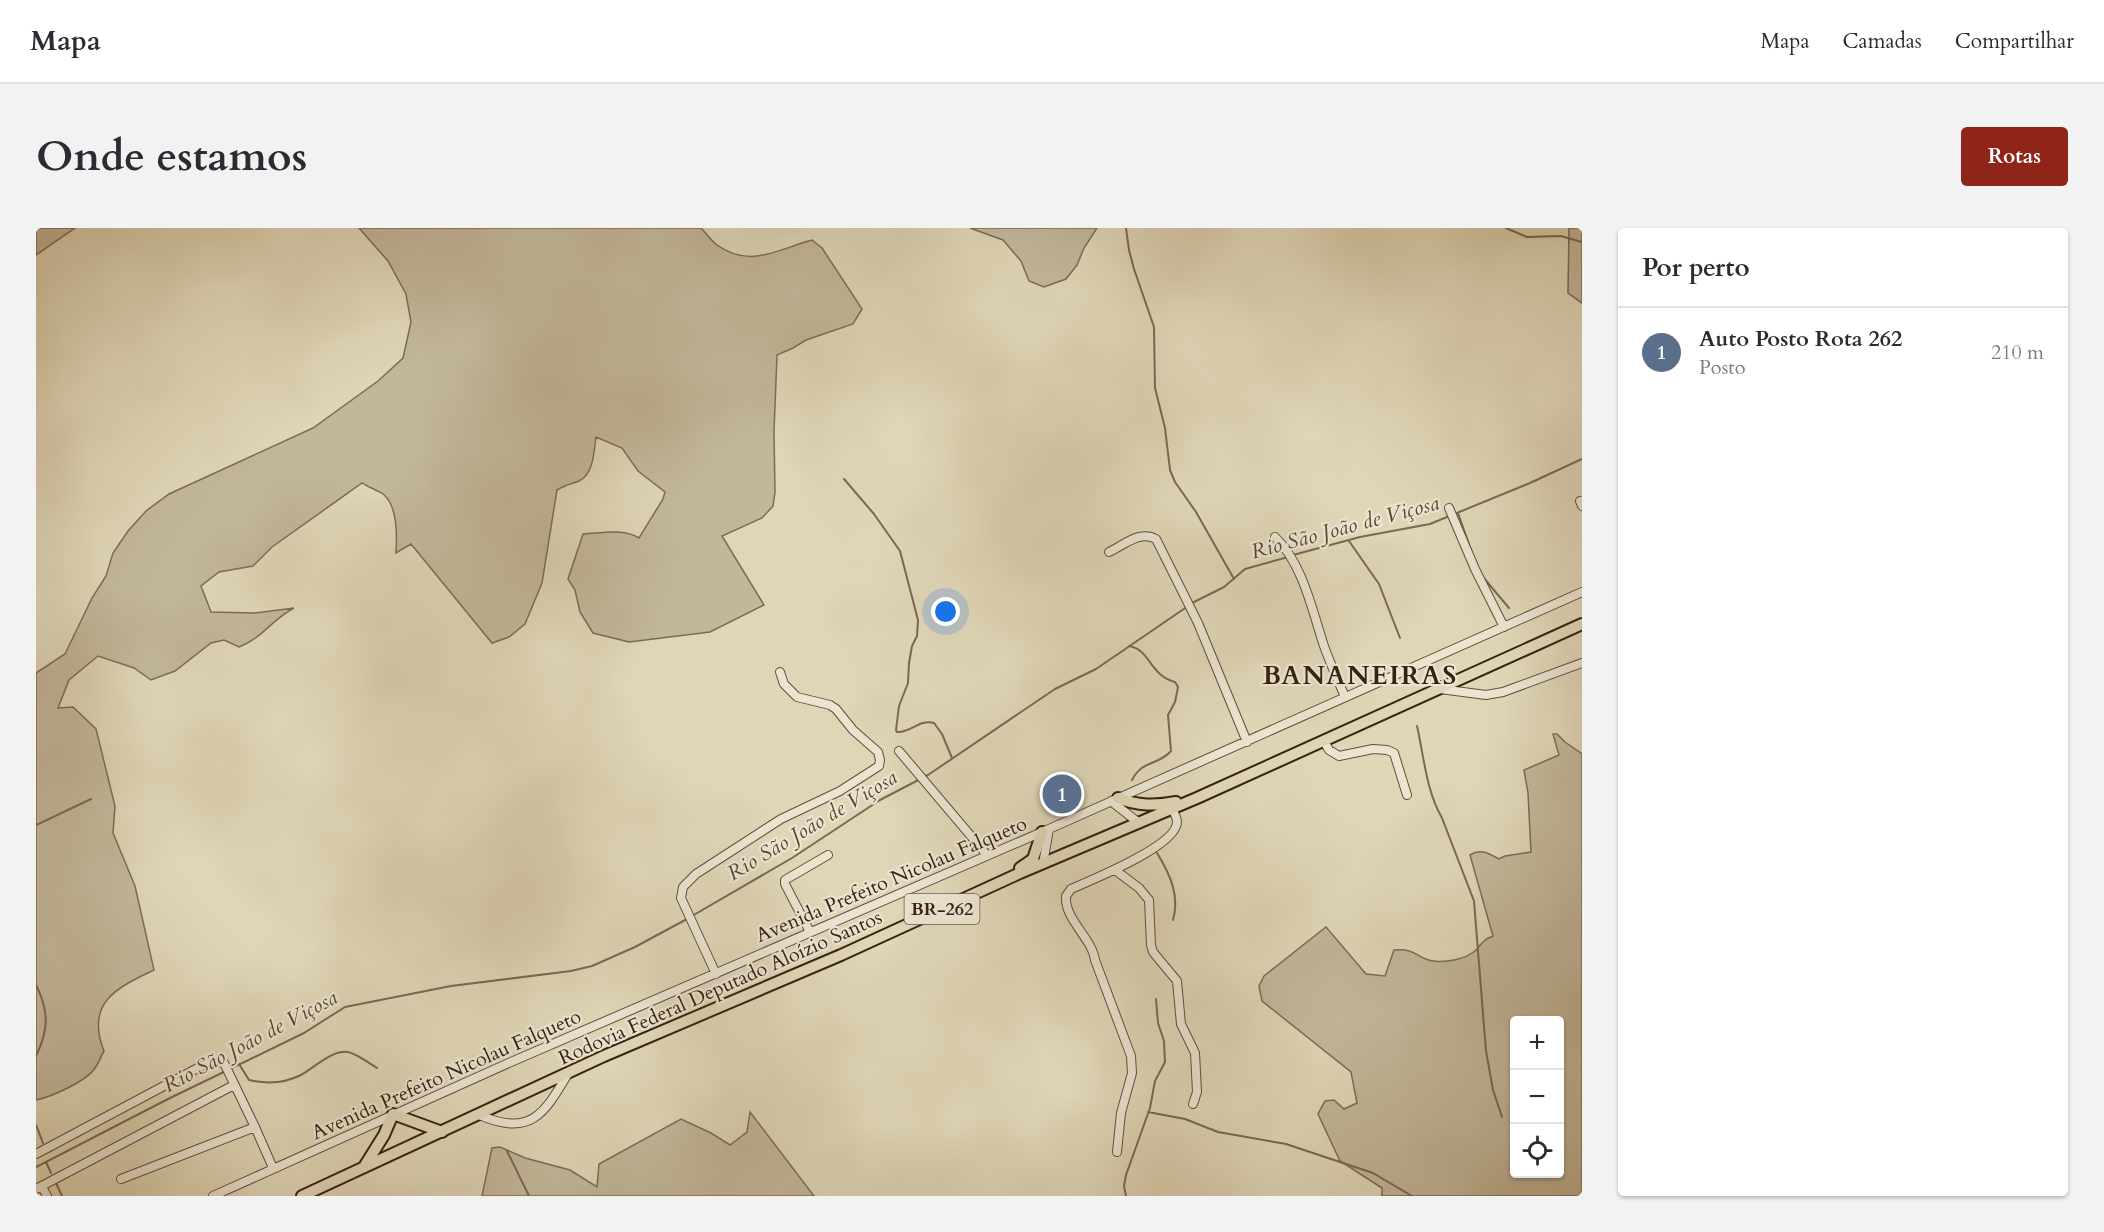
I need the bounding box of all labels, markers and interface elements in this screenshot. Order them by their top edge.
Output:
text: Mapa [30,22,101,60]
text: Mapa [1760,27,1810,56]
text: Camadas [1843,27,1922,56]
text: Compartilhar [1955,27,2074,56]
button: Rotas [1961,127,2068,186]
text: Onde estamos [36,128,307,185]
text: Por perto [1642,250,1750,285]
text: Auto Posto Rota 262 [1699,324,1902,354]
text: 1 [1656,339,1667,366]
text: 210 m [1991,339,2044,366]
text: Posto [1699,354,1745,381]
water label: Rio São João de Viçosa [1248,488,1442,567]
your location [931,597,960,626]
district label: BANANEIRAS [1262,658,1458,693]
water label: Rio São João de Viçosa [722,763,903,888]
pin: 1 [1042,772,1082,816]
street label: Avenida Prefeito Nicolau Falqueto [751,810,1031,949]
road number: BR-262 [904,894,980,924]
street label: Rodovia Federal Deputado Aloízio Santos [554,904,886,1071]
water label: Rio São João de Viçosa [158,983,343,1100]
street label: Avenida Prefeito Nicolau Falqueto [307,1003,585,1146]
map controls [1510,1016,1564,1178]
button: + [1510,1016,1564,1070]
button: − [1510,1070,1564,1124]
button: locate [1510,1124,1564,1178]

